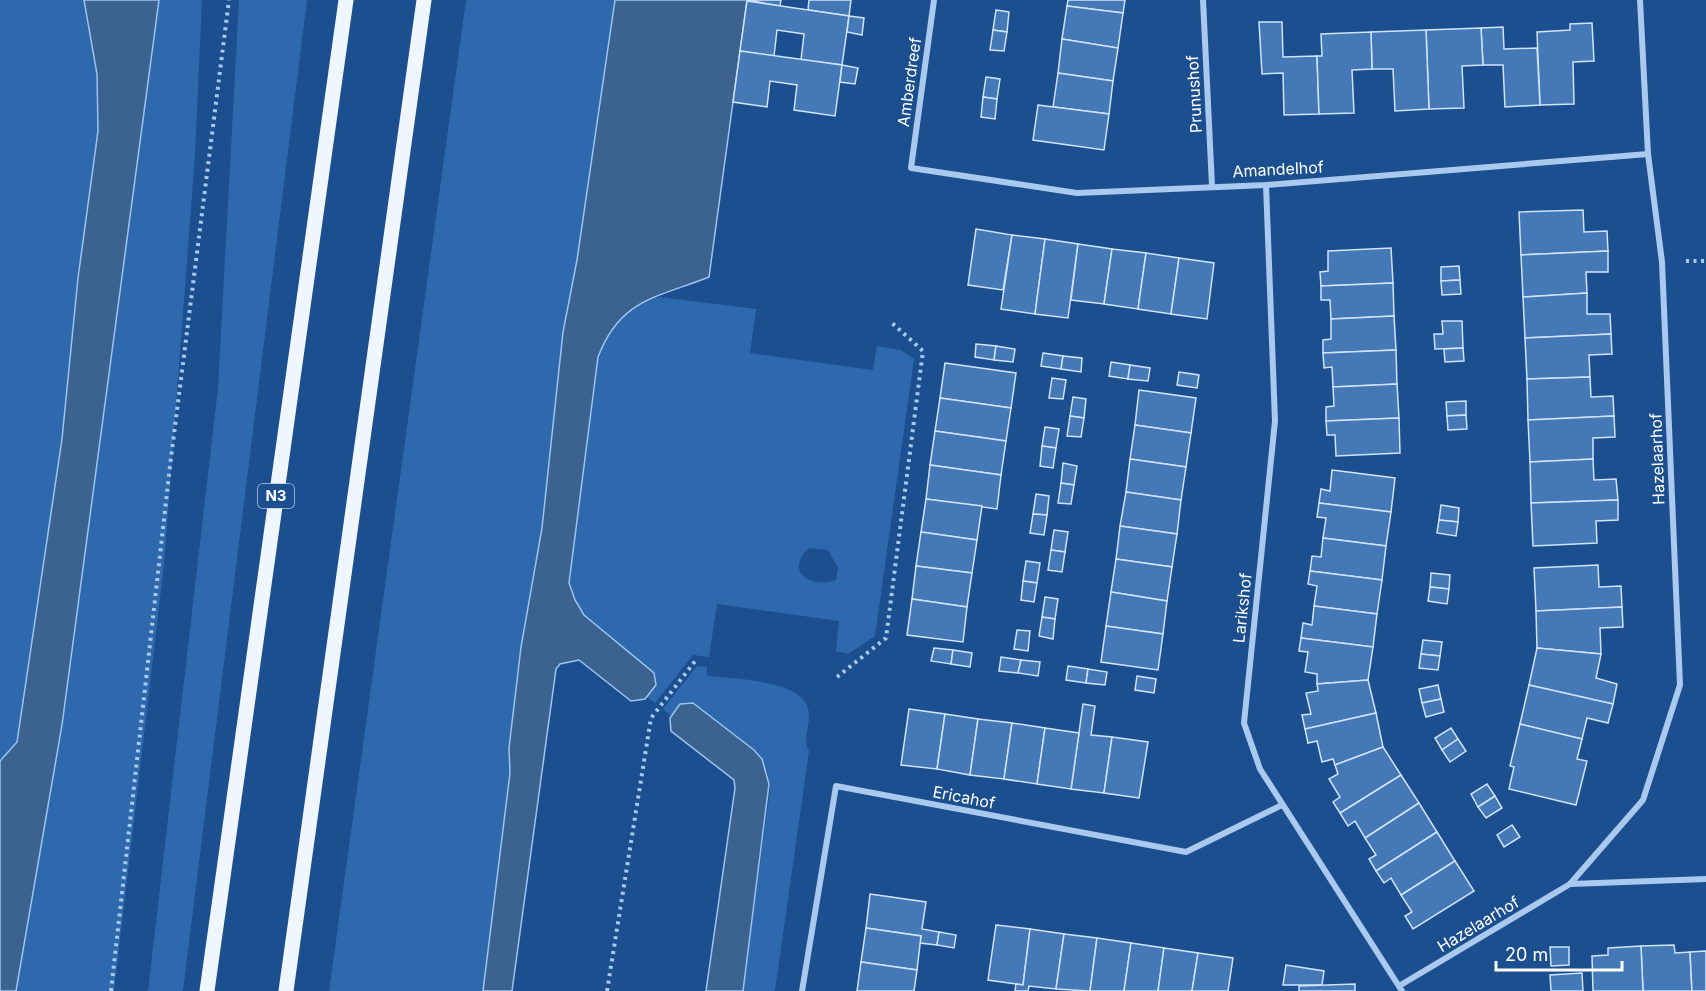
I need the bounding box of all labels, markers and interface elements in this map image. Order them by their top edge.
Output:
street label: Amberdreef [893,36,925,128]
street label: Prunushof [1182,54,1206,133]
street label: Amandelhof [1232,157,1324,181]
street label: Hazelaarhof [1645,413,1669,505]
road number: N3 [258,484,294,508]
street label: Larikshof [1228,572,1256,644]
street label: Ericahof [931,781,997,813]
street label: Hazelaarhof [1433,892,1523,956]
scale bar [1496,934,1622,972]
text: 20 m [1505,944,1548,965]

